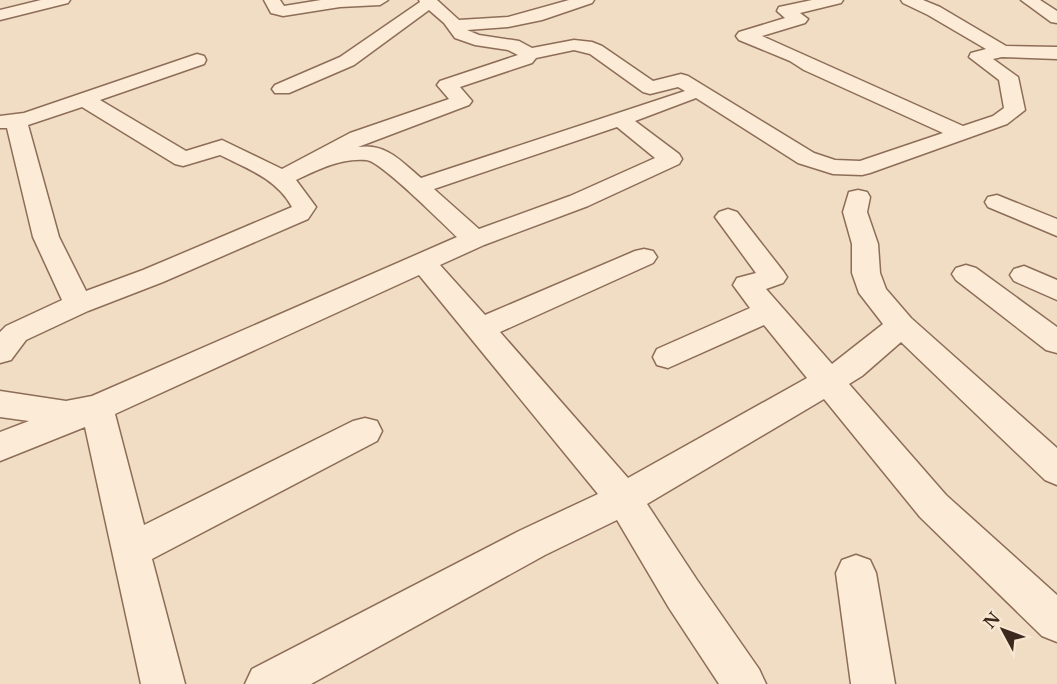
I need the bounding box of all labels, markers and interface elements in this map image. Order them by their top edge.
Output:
north arrow [973,600,1033,660]
text: N [979,608,1004,632]

